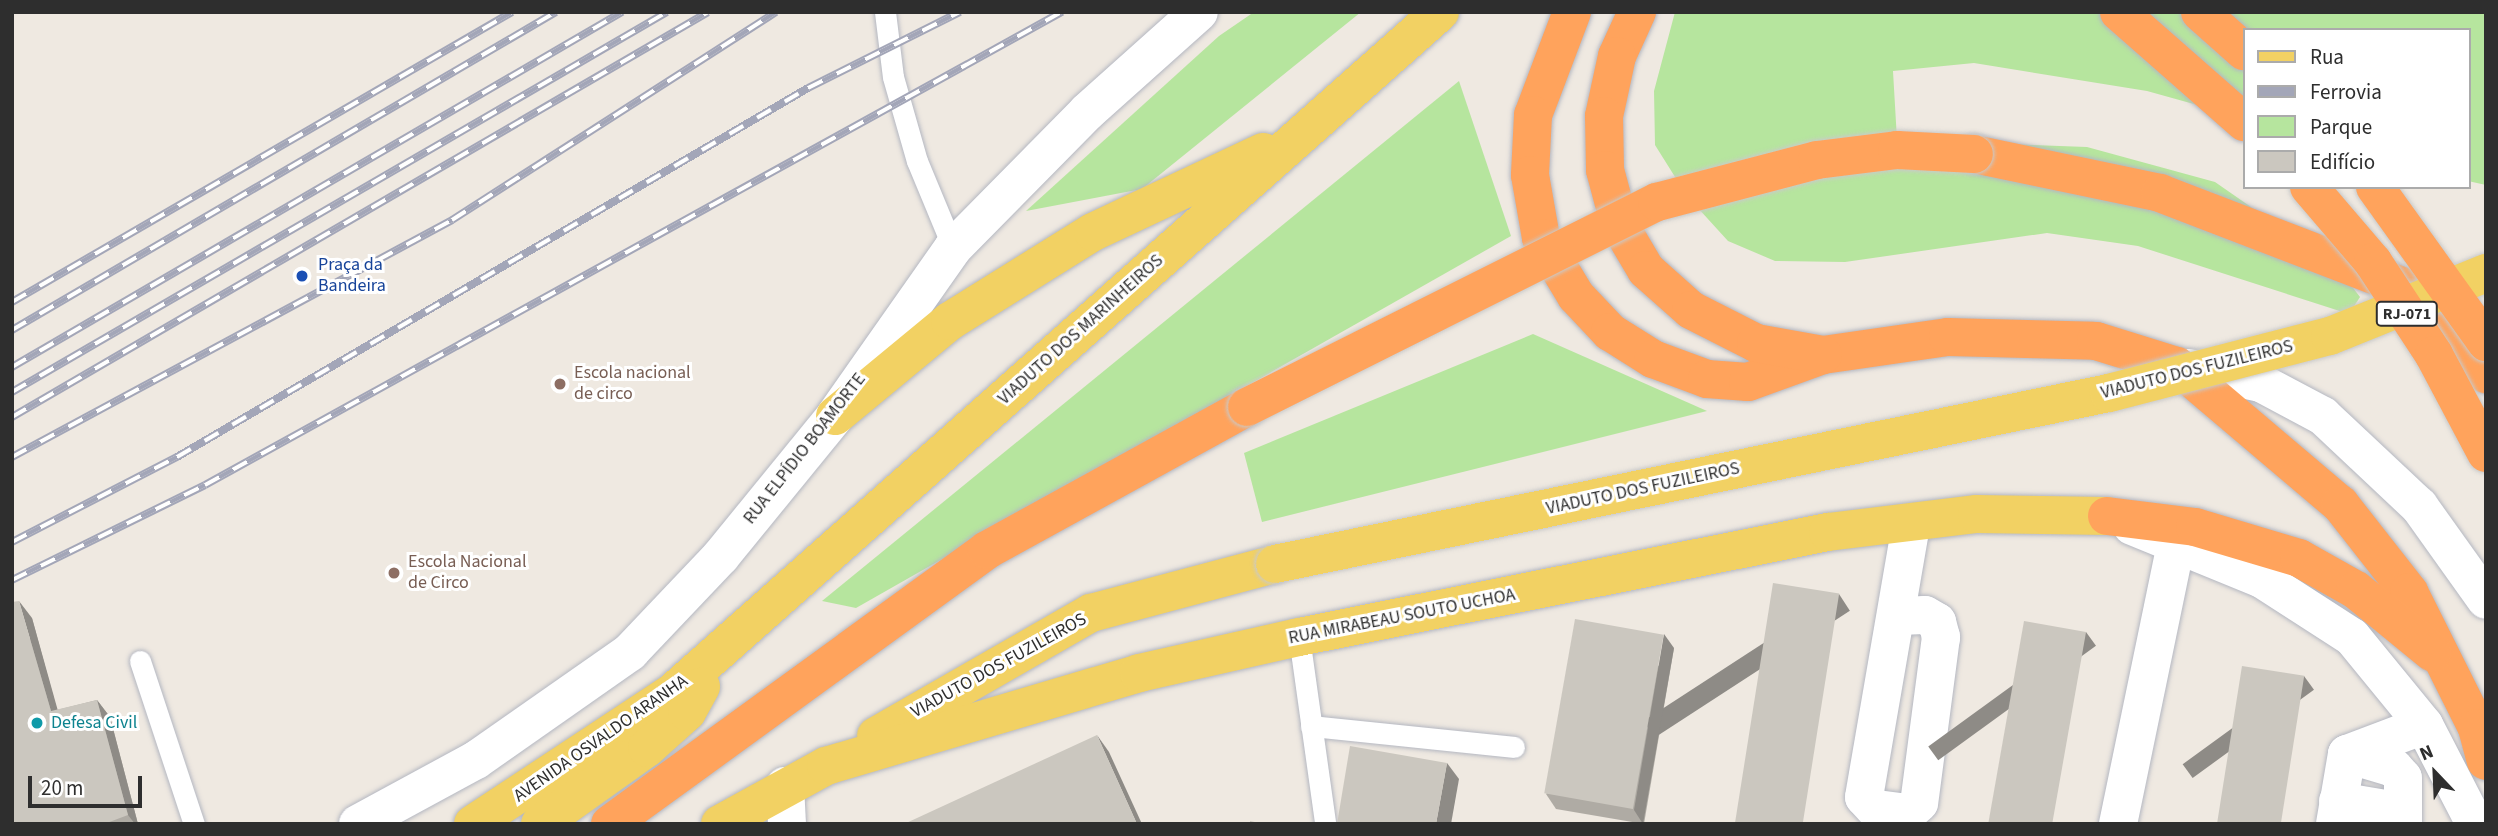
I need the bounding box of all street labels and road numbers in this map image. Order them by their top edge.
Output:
street label: VIADUTO DOS MARINHEIROS [994,250,1168,410]
road number: RJ-071 [2376,302,2438,326]
street label: VIADUTO DOS FUZILEIROS [2099,336,2295,404]
street label: RUA ELPÍDIO BOAMORTE [739,369,871,529]
street label: VIADUTO DOS FUZILEIROS [1544,458,1742,520]
street label: RUA MIRABEAU SOUTO UCHOA [1287,584,1517,650]
street label: VIADUTO DOS FUZILEIROS [908,609,1090,723]
street label: AVENIDA OSVALDO ARANHA [510,671,692,807]

